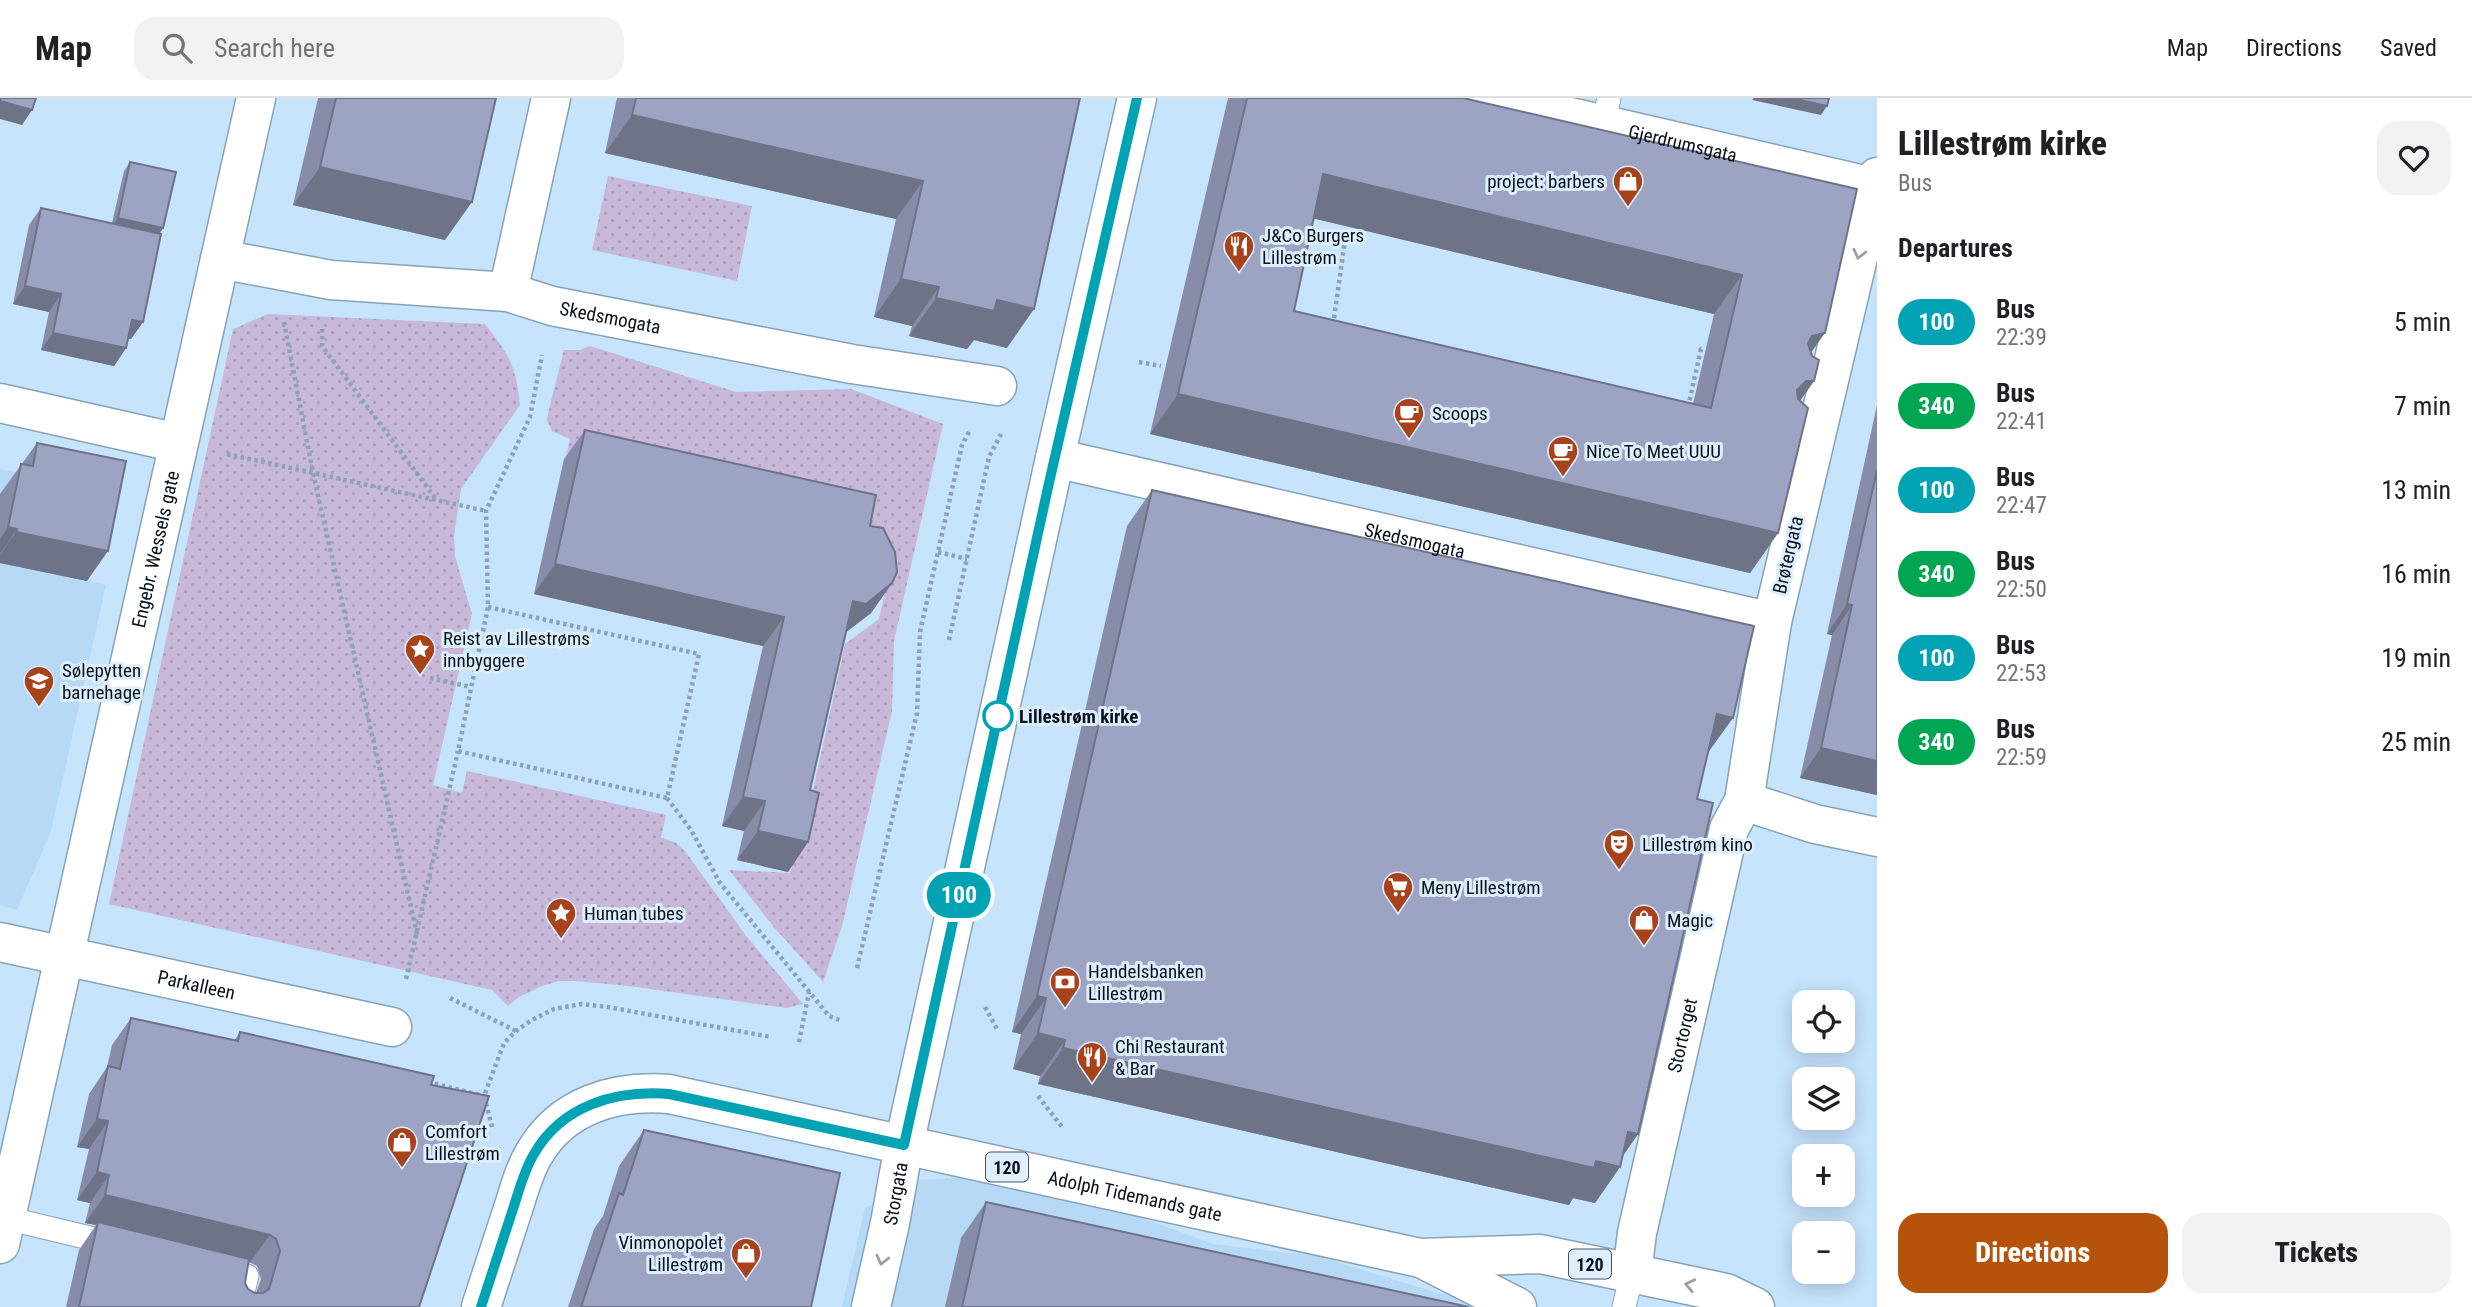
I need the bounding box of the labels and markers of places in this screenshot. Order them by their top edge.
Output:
shop icon: project: barbers [1611,164,1645,208]
place label: project: barbers [1487,170,1605,193]
place label: J&Co Burgers Lillestrøm [1262,224,1364,269]
restaurant icon: J&Co Burgers Lillestrøm [1222,229,1256,273]
cafe icon: Scoops [1392,396,1426,440]
place label: Scoops [1432,402,1488,425]
cafe icon: Nice To Meet UUU [1546,434,1580,478]
place label: Nice To Meet UUU [1586,440,1721,463]
place label: Reist av Lillestrøms innbyggere [443,627,590,672]
place icon: Reist av Lillestrøms innbyggere [403,632,437,676]
place label: Sølepytten barnehage [62,659,141,704]
school or university icon: Sølepytten barnehage [22,664,56,708]
marker: Lillestrøm kirke [983,701,1013,731]
place label: Lillestrøm kirke [1019,705,1138,728]
theatre icon: Lillestrøm kino [1602,827,1636,871]
place label: Lillestrøm kino [1642,833,1753,856]
supermarket icon: Meny Lillestrøm [1381,870,1415,914]
place label: Meny Lillestrøm [1421,876,1541,899]
place icon: Human tubes [544,896,578,940]
place label: Human tubes [584,902,684,925]
shop icon: Magic [1627,903,1661,947]
place label: Magic [1667,909,1713,932]
place label: Handelsbanken Lillestrøm [1088,960,1204,1005]
bank icon: Handelsbanken Lillestrøm [1048,965,1082,1009]
place label: Chi Restaurant & Bar [1115,1035,1225,1080]
restaurant icon: Chi Restaurant & Bar [1075,1040,1109,1084]
place label: Comfort Lillestrøm [425,1120,500,1165]
shop icon: Comfort Lillestrøm [385,1125,419,1169]
place label: Vinmonopolet Lillestrøm [618,1231,723,1276]
shop icon: Vinmonopolet Lillestrøm [729,1236,763,1280]

